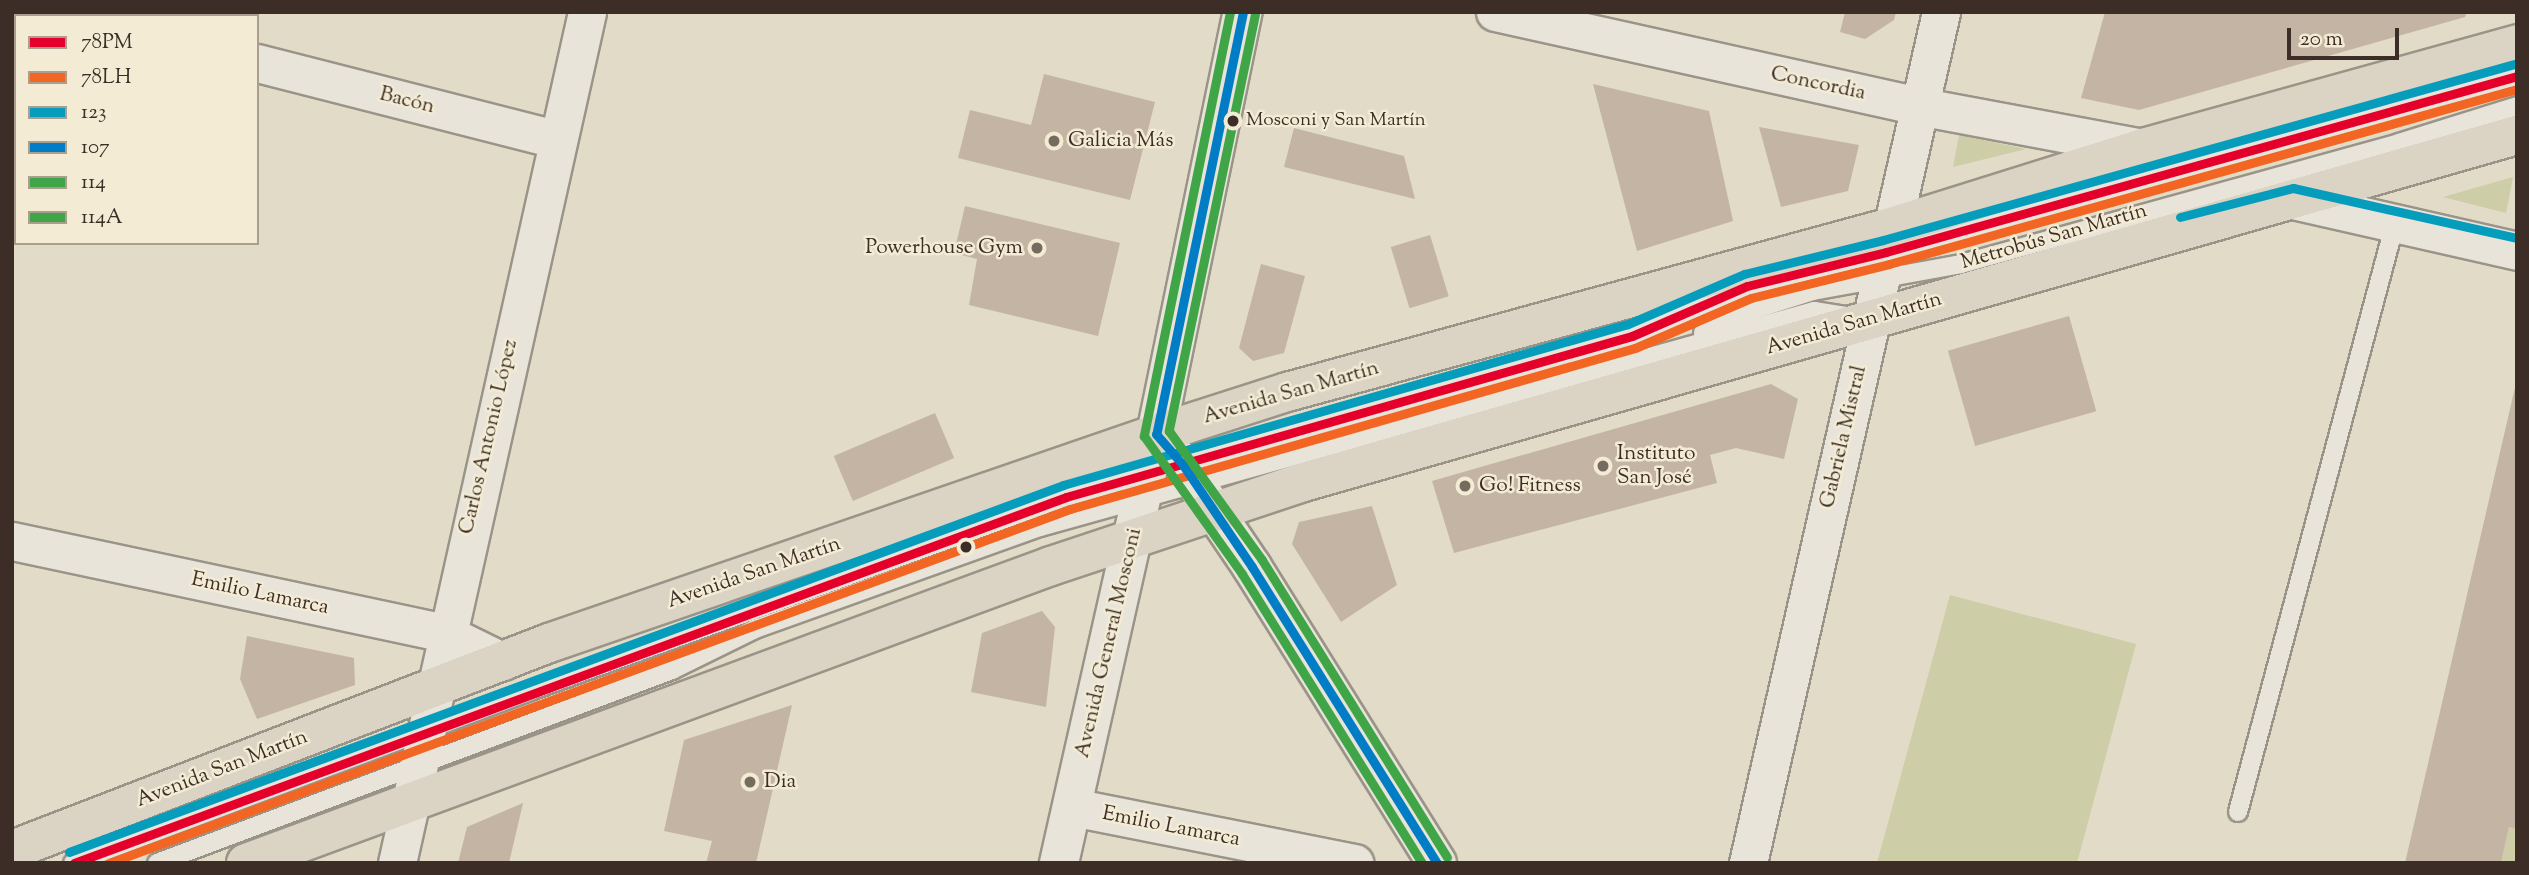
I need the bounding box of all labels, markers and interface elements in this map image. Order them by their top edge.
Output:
legend [14,14,259,245]
scale bar [2291,14,2403,58]
text: 20 m [2300,25,2343,55]
text: 78PM [81,28,133,58]
street label: Concordia [1768,62,1868,106]
text: 78LH [81,63,131,93]
street label: Bacón [377,82,437,120]
text: 123 [81,98,106,128]
place label: Mosconi y San Martín [1246,110,1426,132]
marker: Mosconi y San Martín [1226,114,1240,128]
place label: Galicia Más [1068,128,1173,154]
text: 107 [81,133,110,163]
marker: Galicia Más [1046,133,1062,149]
text: 114 [81,168,106,198]
street label: Metrobús San Martín [1958,198,2150,276]
text: 114A [81,203,123,233]
place label: Powerhouse Gym [865,235,1023,261]
marker: Powerhouse Gym [1029,240,1045,256]
street label: Avenida San Martín [1763,287,1945,361]
street label: Carlos Antonio López [454,337,524,537]
street label: Avenida San Martín [1200,356,1382,430]
street label: Gabriela Mistral [1815,363,1873,511]
place label: Instituto San José [1617,441,1696,491]
marker: Instituto San José [1595,458,1611,474]
place label: Go! Fitness [1479,473,1581,499]
marker: Go! Fitness [1457,478,1473,494]
street label: Avenida General Mosconi [1070,526,1148,760]
street label: Avenida San Martín [664,532,844,614]
unlabelled marker [959,540,973,554]
street label: Emilio Lamarca [189,567,331,621]
street label: Avenida San Martín [133,725,311,813]
place label: Dia [764,769,796,795]
marker: Dia [742,774,758,790]
street label: Emilio Lamarca [1100,801,1242,853]

